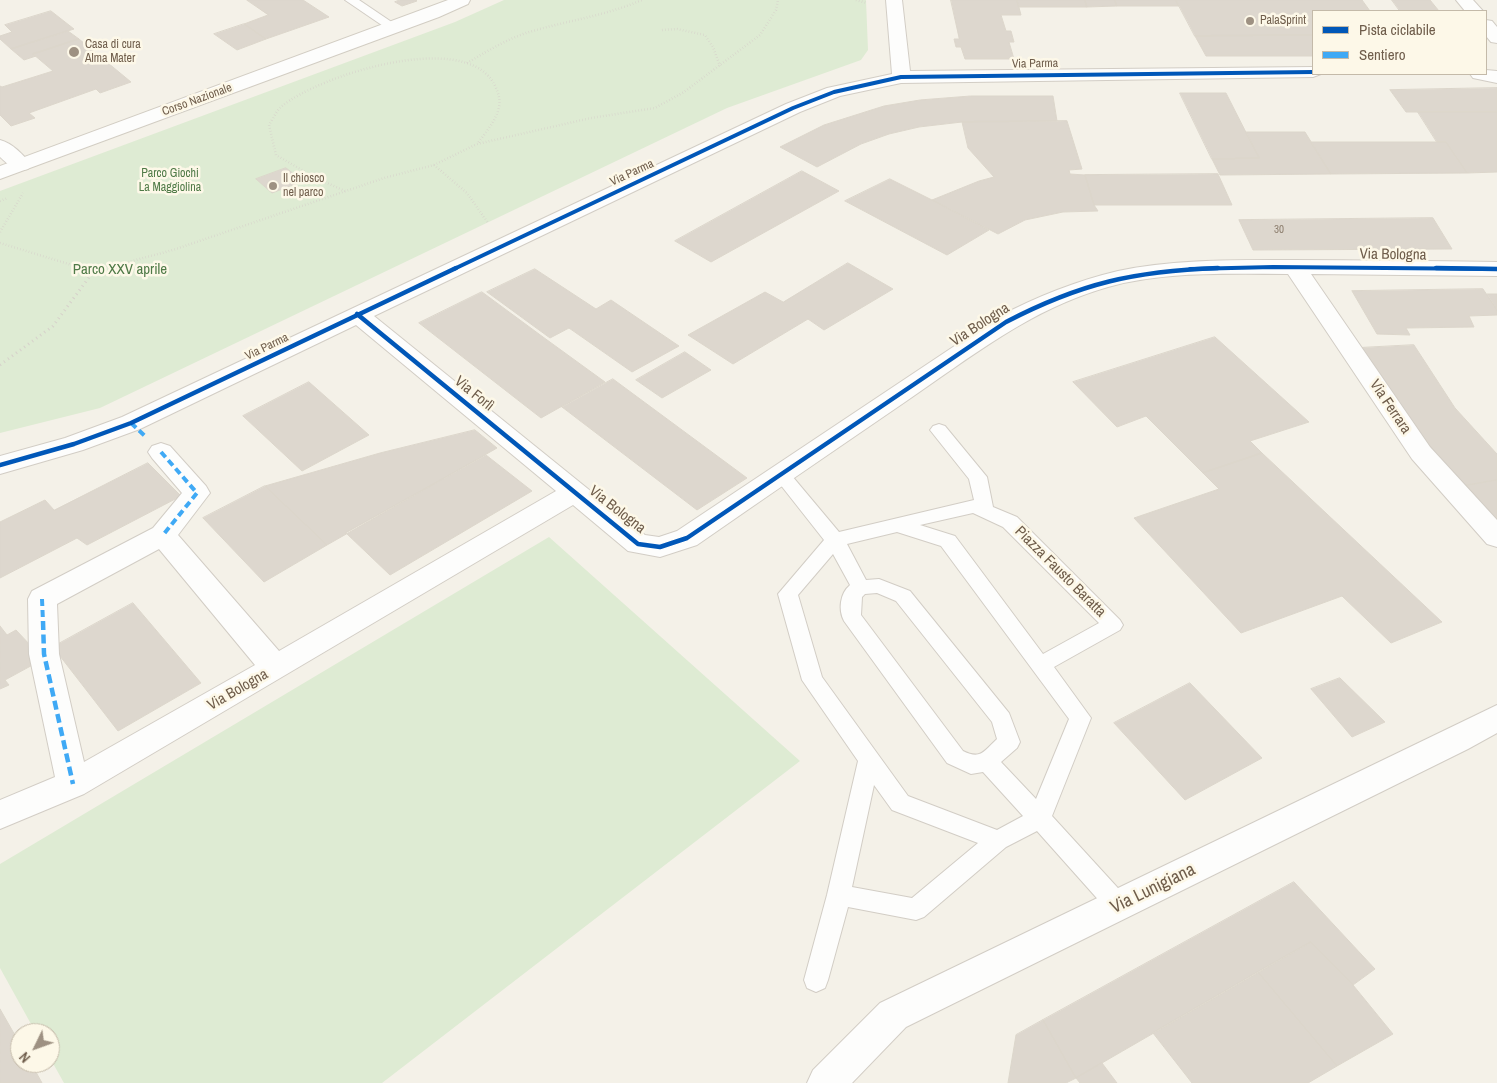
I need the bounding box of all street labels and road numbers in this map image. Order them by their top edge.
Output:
street label: Via Parma [1012,56,1058,72]
street label: Corso Nazionale [160,81,234,119]
street label: Via Parma [608,157,656,189]
street label: Via Bologna [1359,245,1427,265]
street label: Via Bologna [947,299,1013,351]
street label: Via Parma [243,330,291,364]
street label: Via Forlì [451,373,497,415]
street label: Via Ferrara [1365,377,1415,437]
street label: Via Bologna [585,482,649,538]
street label: Piazza Fausto Baratta [1011,523,1109,621]
street label: Via Bologna [205,666,271,714]
street label: Via Lunigiana [1107,859,1199,919]

